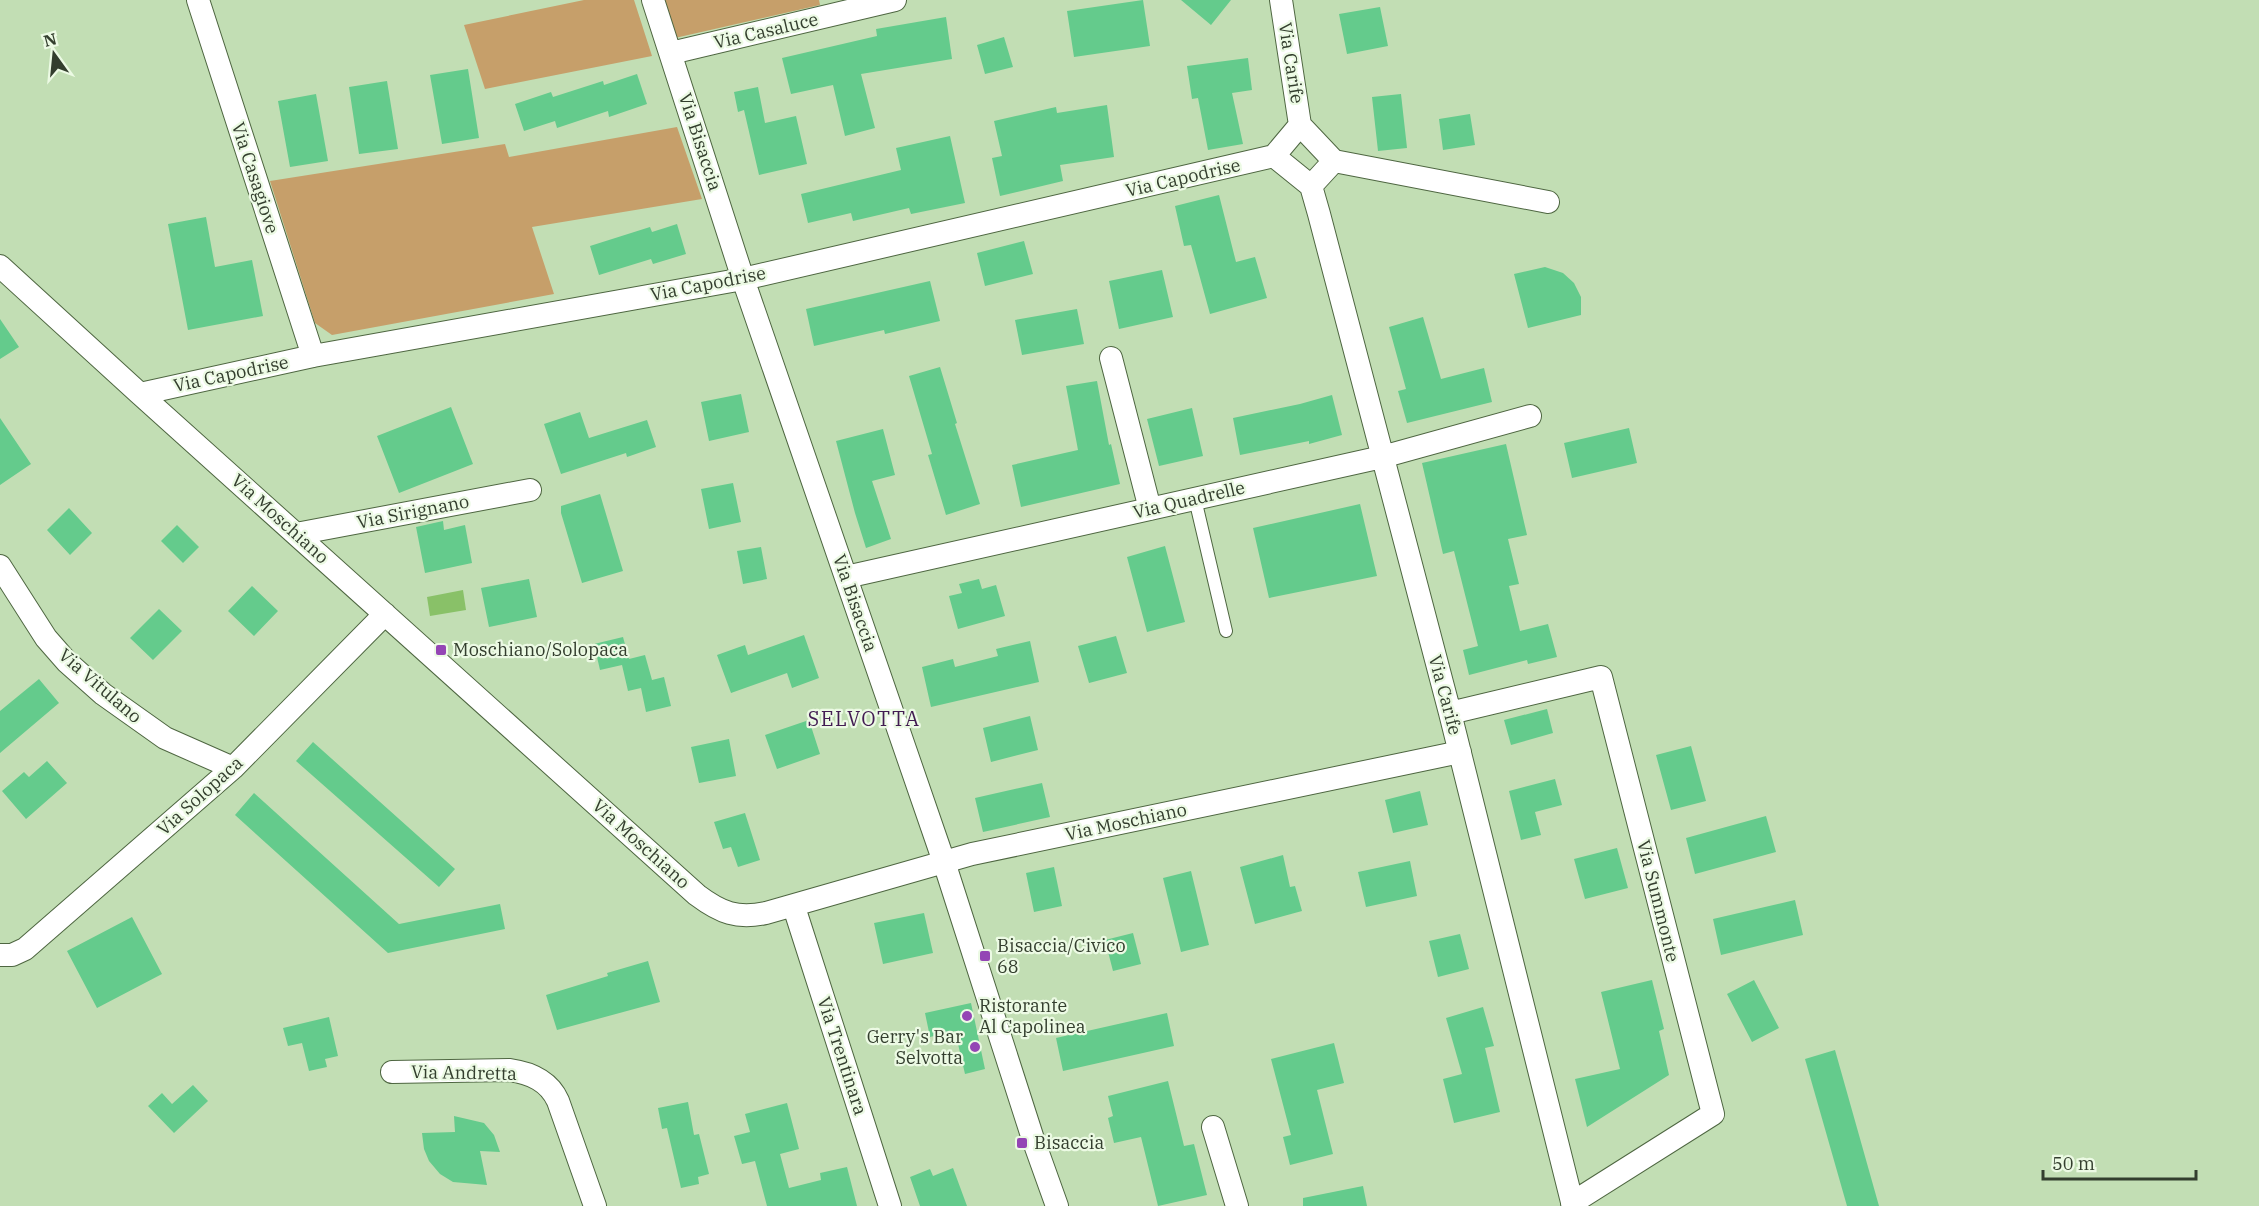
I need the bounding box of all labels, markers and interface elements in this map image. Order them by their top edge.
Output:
street label: Via Casaluce [711,7,820,54]
street label: Via Carife [1274,21,1309,105]
north arrow [24,24,84,84]
text: N [41,28,59,51]
street label: Via Bisaccia [674,90,727,194]
street label: Via Casagiove [227,119,284,236]
street label: Via Capodrise [1123,153,1243,202]
street label: Via Capodrise [648,261,768,306]
street label: Via Capodrise [171,350,291,397]
street label: Via Moschiano [227,469,334,569]
street label: Via Quadrelle [1131,475,1247,524]
street label: Via Sirignano [355,489,471,534]
street label: Via Bisaccia [828,551,883,655]
place label: Moschiano/Solopaca [453,638,628,661]
street label: Via Vitulano [54,643,147,728]
marker: Moschiano/Solopaca [434,643,448,657]
street label: Via Carife [1424,652,1467,737]
district label: SELVOTTA [807,705,921,732]
street label: Via Solopaca [152,751,247,840]
street label: Via Moschiano [588,794,695,894]
street label: Via Moschiano [1063,797,1189,846]
street label: Via Summonte [1632,837,1685,964]
place label: Bisaccia/Civico 68 [997,934,1126,978]
marker: Bisaccia/Civico 68 [978,949,992,963]
street label: Via Trentinara [813,994,872,1118]
place label: Ristorante Al Capolinea [979,994,1086,1038]
marker: Ristorante Al Capolinea [960,1009,974,1023]
place label: Gerry's Bar Selvotta [867,1025,963,1069]
marker: Gerry's Bar Selvotta [968,1040,982,1054]
street label: Via Andretta [411,1060,517,1085]
place label: Bisaccia [1034,1131,1104,1154]
marker: Bisaccia [1015,1136,1029,1150]
scale bar [2043,1143,2196,1181]
text: 50 m [2052,1152,2095,1175]

